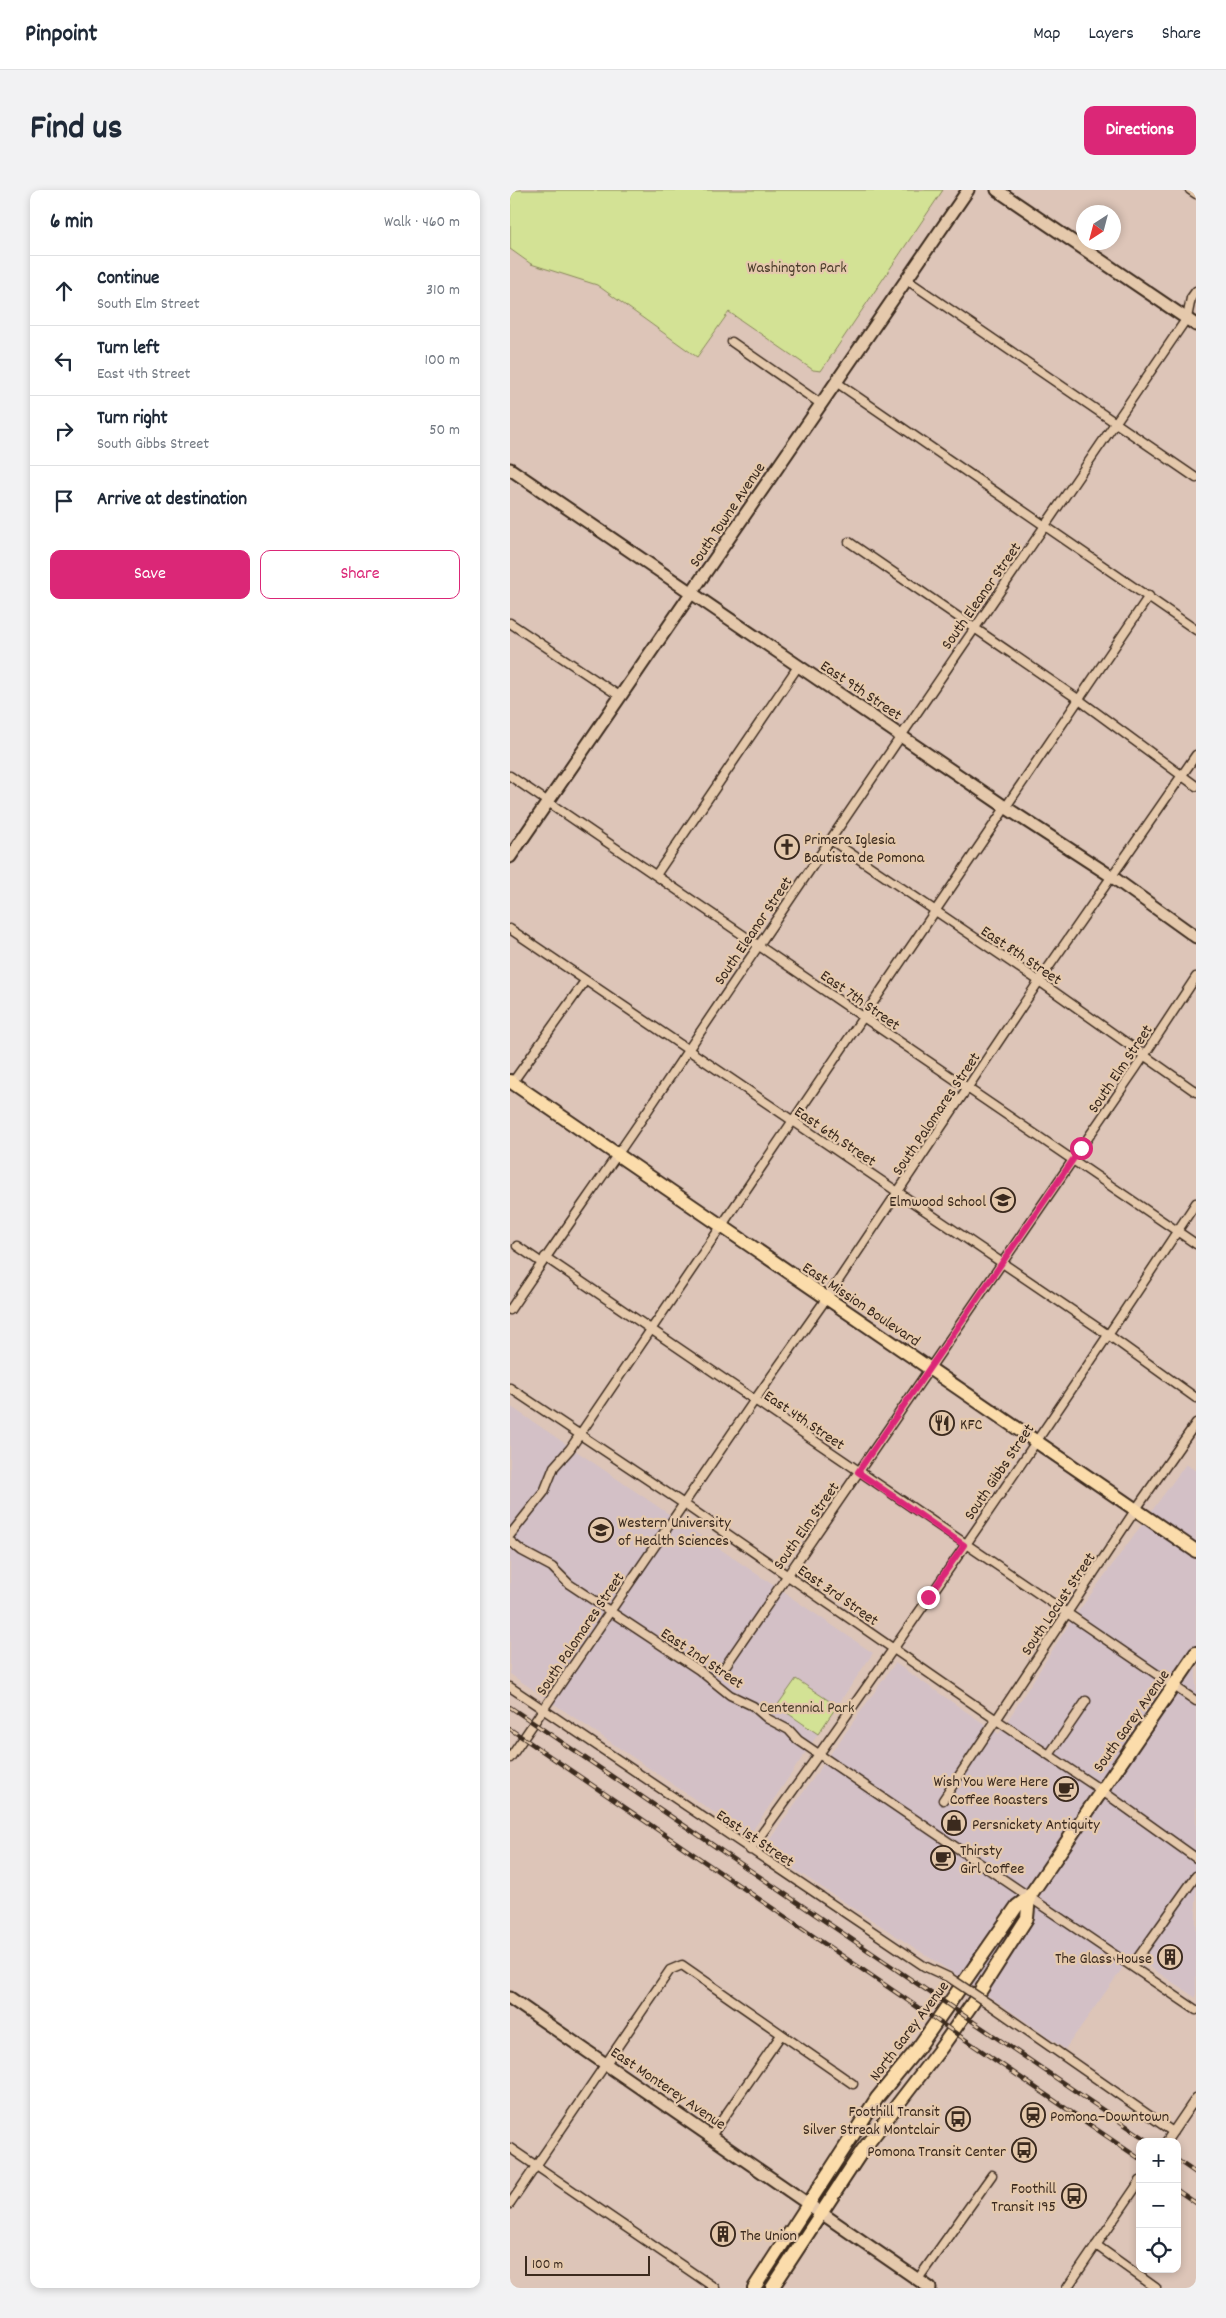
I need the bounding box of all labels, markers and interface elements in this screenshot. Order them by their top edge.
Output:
text: Pinpoint [25,18,97,52]
text: Map [1033,22,1060,47]
text: Layers [1088,22,1134,47]
text: Share [1162,22,1201,47]
text: Find us [30,105,122,155]
button: Directions [1084,106,1196,155]
north arrow [1076,205,1121,250]
text: 6 min [50,208,93,238]
text: Walk · 460 m [384,211,460,234]
park label: Washington Park [747,257,847,280]
text: Continue [97,266,159,293]
icon: ahead [50,277,78,305]
text: 310 m [426,279,460,302]
text: South Elm Street [97,293,200,316]
text: Turn left [97,336,160,363]
icon: left [50,347,78,375]
text: 100 m [424,349,460,372]
text: East 4th Street [97,363,191,386]
text: Turn right [97,406,168,433]
icon: right [50,417,78,445]
text: 50 m [429,419,460,442]
text: South Gibbs Street [97,433,209,456]
street label: South Towne Avenue [684,458,772,572]
icon: arrive [50,487,78,515]
text: Arrive at destination [97,487,247,514]
street label: South Eleanor Street [936,538,1028,655]
button: Save [50,550,250,599]
button: Share [260,550,460,599]
street label: East 9th Street [815,655,906,727]
place label: Primera Iglesia Bautista de Pomona [804,829,925,870]
church icon: Primera Iglesia Bautista de Pomona [774,834,800,860]
street label: South Eleanor Street [709,872,799,990]
street label: East 8th Street [976,920,1066,992]
street label: East 7th Street [815,965,904,1037]
street label: South Elm Street [1083,1020,1159,1118]
street label: South Palomares Street [887,1048,987,1181]
street label: East 6th Street [789,1101,880,1173]
route start [1070,1137,1093,1160]
school or university icon: Elmwood School [990,1187,1016,1213]
place label: Elmwood School [889,1191,986,1214]
street label: East Mission Boulevard [797,1257,924,1353]
street label: East 4th Street [758,1385,849,1457]
restaurant icon: KFC [929,1410,955,1436]
place label: KFC [960,1414,983,1437]
street label: South Gibbs Street [959,1419,1041,1525]
street label: South Elm Street [768,1478,846,1575]
place label: Western University of Health Sciences [618,1512,731,1553]
school or university icon: Western University of Health Sciences [588,1517,614,1543]
street label: South Locust Street [1016,1548,1102,1661]
street label: East 3rd Street [792,1560,883,1633]
street label: South Palomares Street [531,1568,631,1701]
route end [917,1586,940,1609]
street label: East 2nd Street [656,1623,748,1695]
street label: South Garey Avenue [1088,1666,1176,1777]
park label: Centennial Park [759,1697,855,1720]
place label: Wish You Were Here Coffee Roasters [934,1771,1048,1812]
cafe icon: Wish You Were Here Coffee Roasters [1053,1776,1079,1802]
street label: East 1st Street [711,1804,798,1874]
shop icon: Persnickety Antiquity [941,1810,967,1836]
place label: Persnickety Antiquity [972,1814,1100,1837]
place label: Thirsty Girl Coffee [960,1840,1024,1881]
cafe icon: Thirsty Girl Coffee [930,1845,956,1871]
building icon: The Glass House [1157,1944,1183,1970]
place label: The Glass House [1055,1948,1152,1971]
street label: North Garey Avenue [865,1977,955,2086]
street label: East Monterey Avenue [605,2042,730,2136]
place label: Foothill Transit Silver Streak Montclair [803,2101,940,2142]
station icon: Pomona–Downtown [1020,2102,1046,2128]
bus stop icon: Foothill Transit Silver Streak Montclair [945,2106,971,2132]
place label: Pomona–Downtown [1050,2106,1169,2129]
bus stop icon: Pomona Transit Center [1011,2137,1037,2163]
map controls [1136,2138,1181,2273]
button: + [1136,2138,1181,2183]
place label: Pomona Transit Center [867,2141,1006,2164]
place label: Foothill Transit 195 [991,2178,1056,2219]
bus stop icon: Foothill Transit 195 [1061,2183,1087,2209]
button: − [1136,2183,1181,2228]
building icon: The Union [710,2221,736,2247]
place label: The Union [740,2225,797,2248]
button: locate [1136,2228,1181,2273]
scale bar [525,2253,650,2276]
text: 100 m [532,2255,563,2275]

